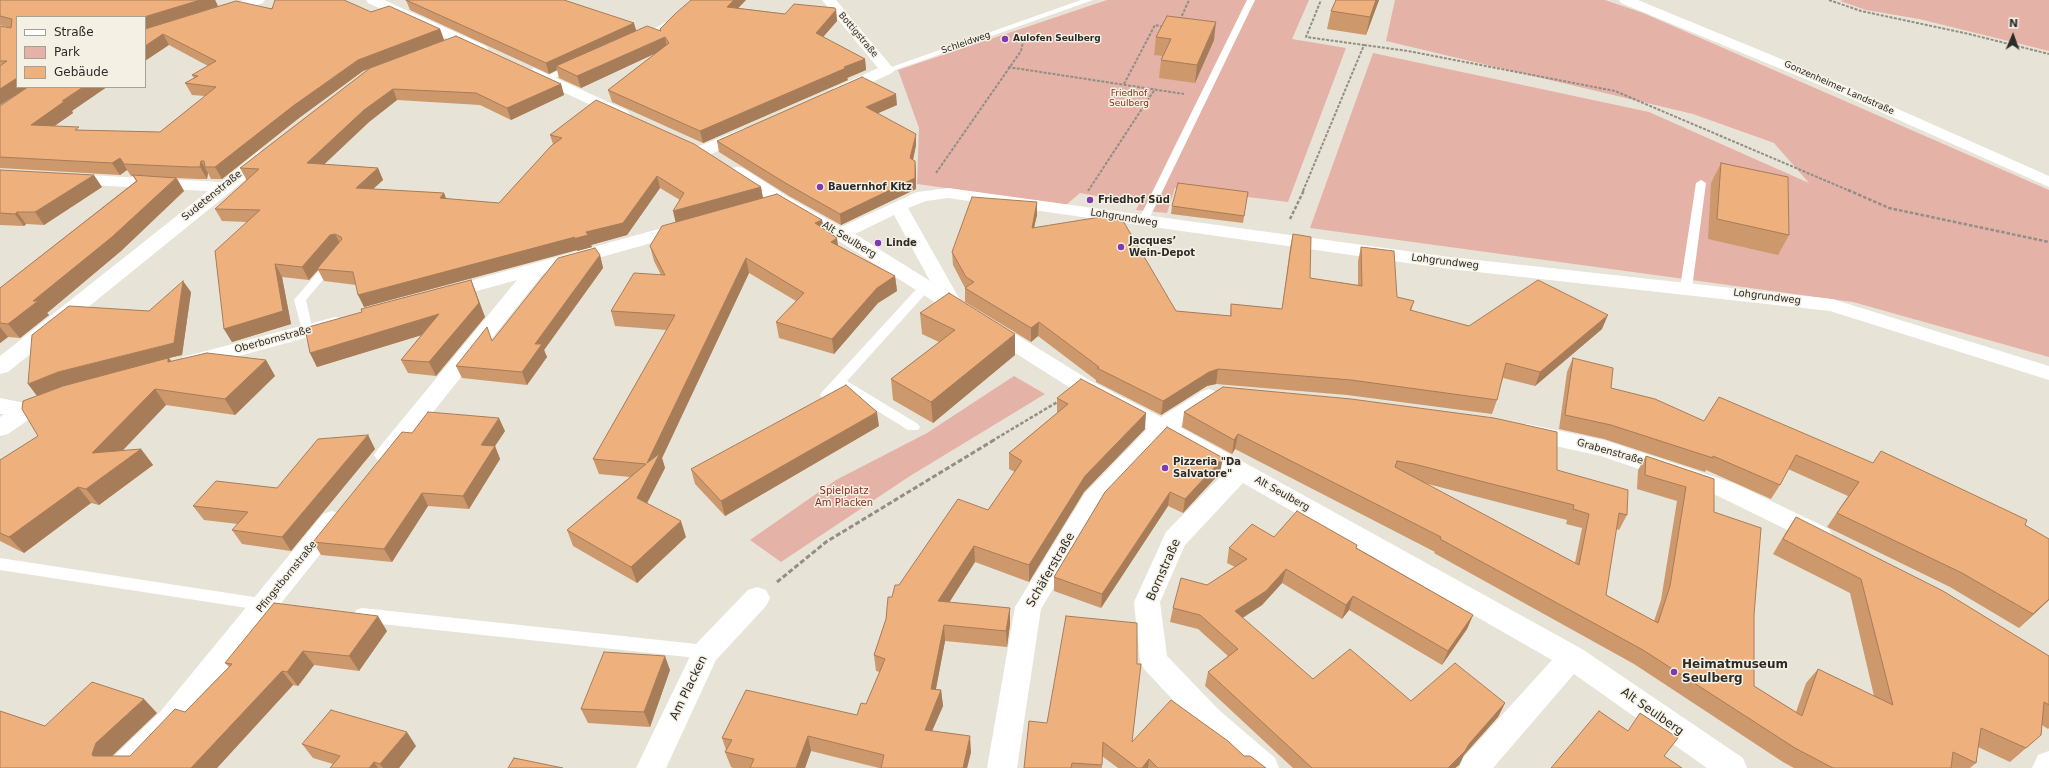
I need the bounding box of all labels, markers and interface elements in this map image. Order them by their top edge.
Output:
street label: Bottigstraße [836,10,880,60]
legend [16,16,146,88]
north arrow [1993,16,2033,56]
text: N [2009,17,2018,30]
text: Straße [54,25,94,39]
street label: Schleidweg [940,30,992,56]
marker: Aulofen Seulberg [1000,34,1010,44]
place label: Aulofen Seulberg [1013,34,1101,44]
text: Park [54,45,80,59]
street label: Gonzenheimer Landstraße [1782,59,1896,117]
text: Gebäude [54,65,108,79]
park label: Friedhof Seulberg [1109,89,1149,110]
street label: Sudetenstraße [180,168,244,224]
place label: Bauernhof Kitz [828,181,912,193]
marker: Bauernhof Kitz [815,182,825,192]
place label: Friedhof Süd [1098,194,1170,206]
marker: Friedhof Süd [1085,195,1095,205]
street label: Lohgrundweg [1089,207,1159,229]
street label: Alt Seulberg [820,219,878,261]
place label: Jacques’ Wein-Depot [1129,235,1195,258]
place label: Linde [886,237,917,249]
marker: Linde [873,238,883,248]
marker: Jacques’ Wein-Depot [1116,242,1126,252]
street label: Lohgrundweg [1411,252,1479,272]
street label: Lohgrundweg [1733,287,1801,307]
street label: Oberbornstraße [233,324,313,356]
street label: Grabenstraße [1575,437,1645,467]
place label: Pizzeria "Da Salvatore" [1173,456,1241,480]
marker: Pizzeria "Da Salvatore" [1160,463,1170,473]
street label: Alt Seulberg [1252,474,1312,514]
park label: Spielplatz Am Placken [815,485,873,508]
street label: Schäferstraße [1024,530,1078,610]
street label: Bornstraße [1144,537,1184,603]
street label: Pfingstbornstraße [254,539,320,615]
street label: Am Placken [667,654,711,722]
place label: Heimatmuseum Seulberg [1682,658,1788,686]
marker: Heimatmuseum Seulberg [1669,667,1679,677]
street label: Alt Seulberg [1618,685,1686,739]

